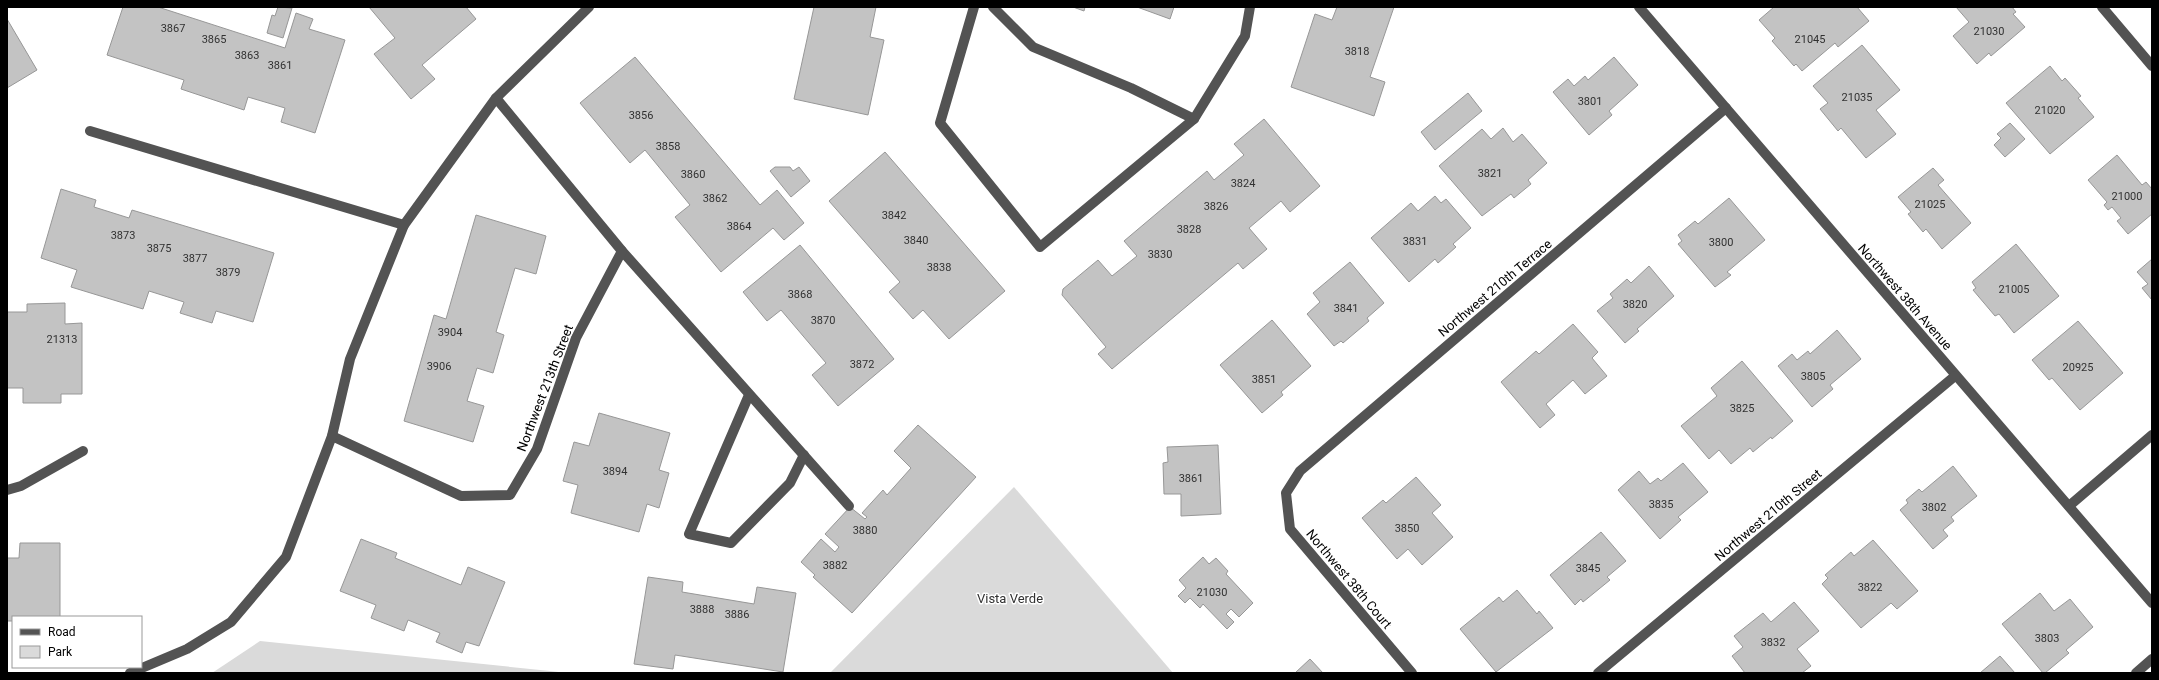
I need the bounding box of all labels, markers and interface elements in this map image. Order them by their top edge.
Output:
house number: 3867 [161,22,185,35]
house number: 21030 [1974,25,2004,38]
house number: 3865 [202,33,226,46]
house number: 21045 [1795,33,1825,46]
house number: 3818 [1345,45,1369,58]
house number: 3863 [235,49,259,62]
house number: 3861 [268,59,292,72]
house number: 21035 [1842,91,1872,104]
house number: 3801 [1578,95,1602,108]
house number: 21020 [2035,104,2065,117]
house number: 3856 [629,109,653,122]
house number: 3858 [656,140,680,153]
house number: 3821 [1478,167,1502,180]
house number: 3860 [681,168,705,181]
house number: 3824 [1231,177,1255,190]
house number: 21000 [2112,190,2142,203]
house number: 3862 [703,192,727,205]
house number: 21025 [1915,198,1945,211]
house number: 3826 [1204,200,1228,213]
house number: 3842 [882,209,906,222]
house number: 3864 [727,220,751,233]
house number: 3828 [1177,223,1201,236]
house number: 3873 [111,229,135,242]
house number: 3840 [904,234,928,247]
house number: 3831 [1403,235,1427,248]
street label: Northwest 210th Terrace [1435,236,1555,340]
house number: 3800 [1709,236,1733,249]
street label: Northwest 38th Avenue [1855,241,1955,353]
house number: 3875 [147,242,171,255]
house number: 3830 [1148,248,1172,261]
house number: 3877 [183,252,207,265]
house number: 3838 [927,261,951,274]
house number: 3879 [216,266,240,279]
house number: 21005 [1999,283,2029,296]
house number: 3868 [788,288,812,301]
house number: 3820 [1623,298,1647,311]
house number: 3841 [1334,302,1358,315]
house number: 3870 [811,314,835,327]
street label: Northwest 213th Street [514,323,576,453]
house number: 3904 [438,326,462,339]
house number: 21313 [47,333,77,346]
house number: 3872 [850,358,874,371]
house number: 3906 [427,360,451,373]
house number: 20925 [2063,361,2093,374]
house number: 3805 [1801,370,1825,383]
house number: 3851 [1252,373,1276,386]
house number: 3825 [1730,402,1754,415]
house number: 3894 [603,465,627,478]
street label: Northwest 210th Street [1712,466,1824,564]
house number: 3861 [1179,472,1203,485]
house number: 3835 [1649,498,1673,511]
house number: 3802 [1922,501,1946,514]
house number: 3850 [1395,522,1419,535]
house number: 3880 [853,524,877,537]
street label: Northwest 38th Court [1303,526,1395,632]
house number: 3882 [823,559,847,572]
house number: 3845 [1576,562,1600,575]
house number: 3822 [1858,581,1882,594]
house number: 21030 [1197,586,1227,599]
park label: Vista Verde [977,591,1043,606]
house number: 3888 [690,603,714,616]
house number: 3886 [725,608,749,621]
legend [12,616,142,668]
text: Road [48,625,76,639]
house number: 3803 [2035,632,2059,645]
house number: 3832 [1761,636,1785,649]
text: Park [48,645,73,659]

